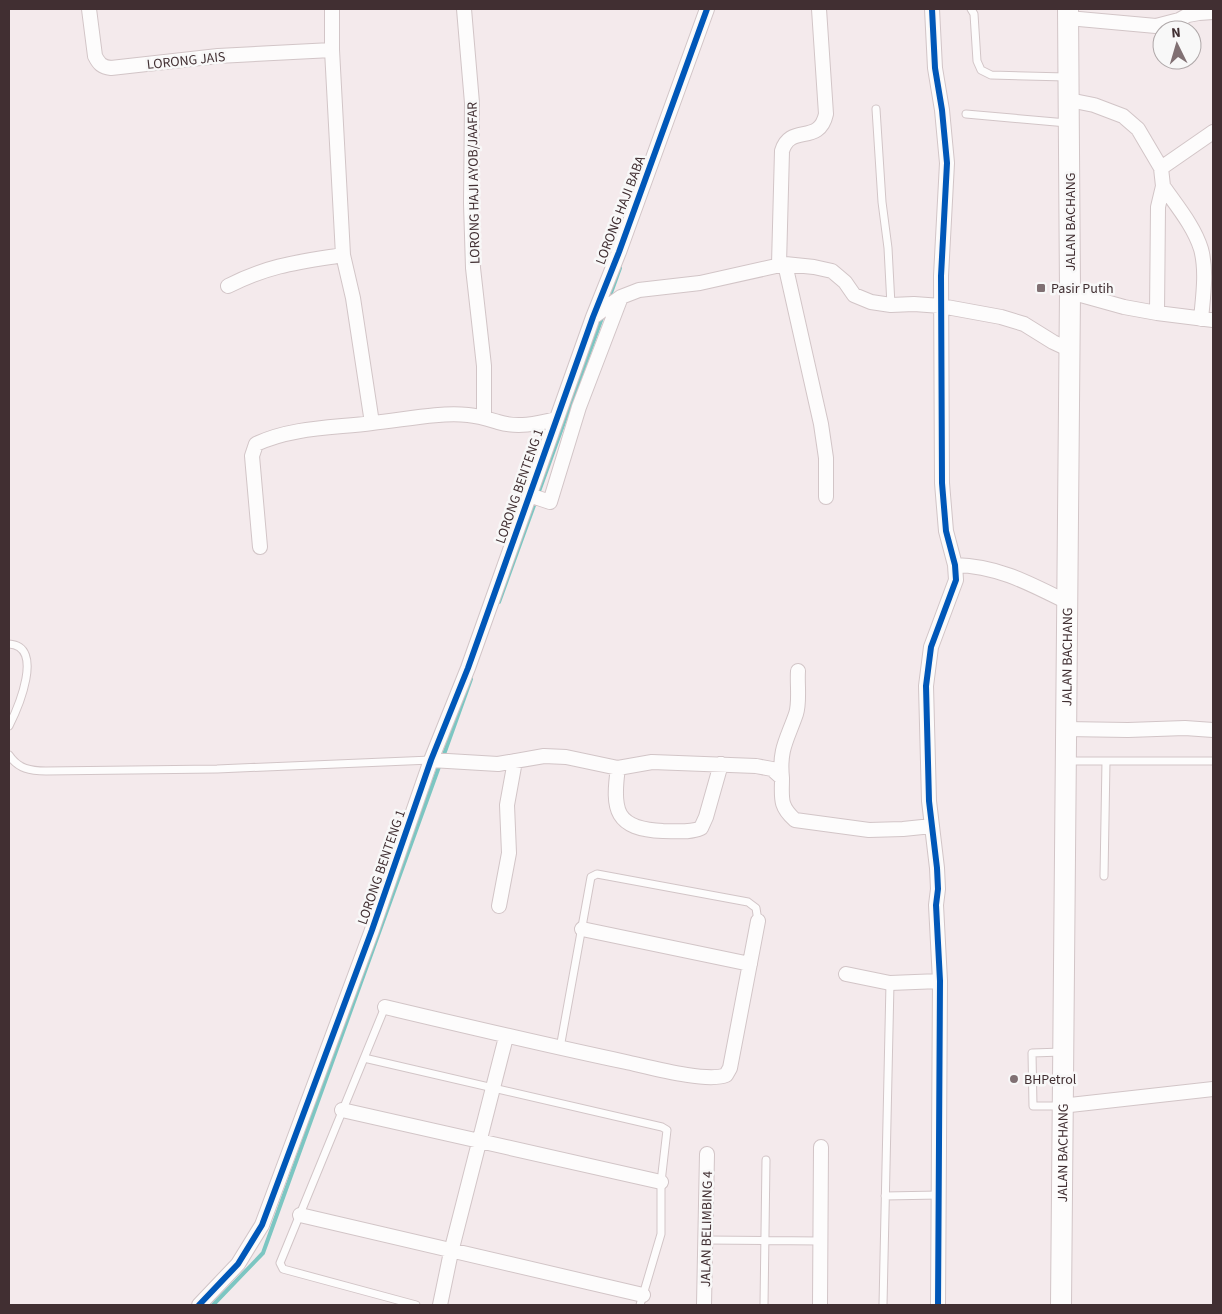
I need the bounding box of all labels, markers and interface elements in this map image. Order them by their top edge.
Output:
north arrow [1152,20,1202,70]
text: N [1170,23,1181,43]
street label: LORONG JAIS [146,47,226,75]
street label: LORONG HAJI AYOB/JAAFAR [463,102,485,264]
street label: LORONG HAJI BABA [591,153,651,268]
street label: JALAN BACHANG [1061,173,1081,271]
place label: Pasir Putih [1051,279,1114,299]
marker: Pasir Putih [1035,282,1047,294]
street label: LORONG BENTENG 1 [491,426,549,547]
street label: JALAN BACHANG [1057,608,1078,707]
street label: LORONG BENTENG 1 [353,807,411,928]
place label: BHPetrol [1024,1070,1077,1090]
marker: BHPetrol [1008,1073,1020,1085]
street label: JALAN BACHANG [1053,1104,1074,1203]
street label: JALAN BELIMBING 4 [696,1171,718,1287]

